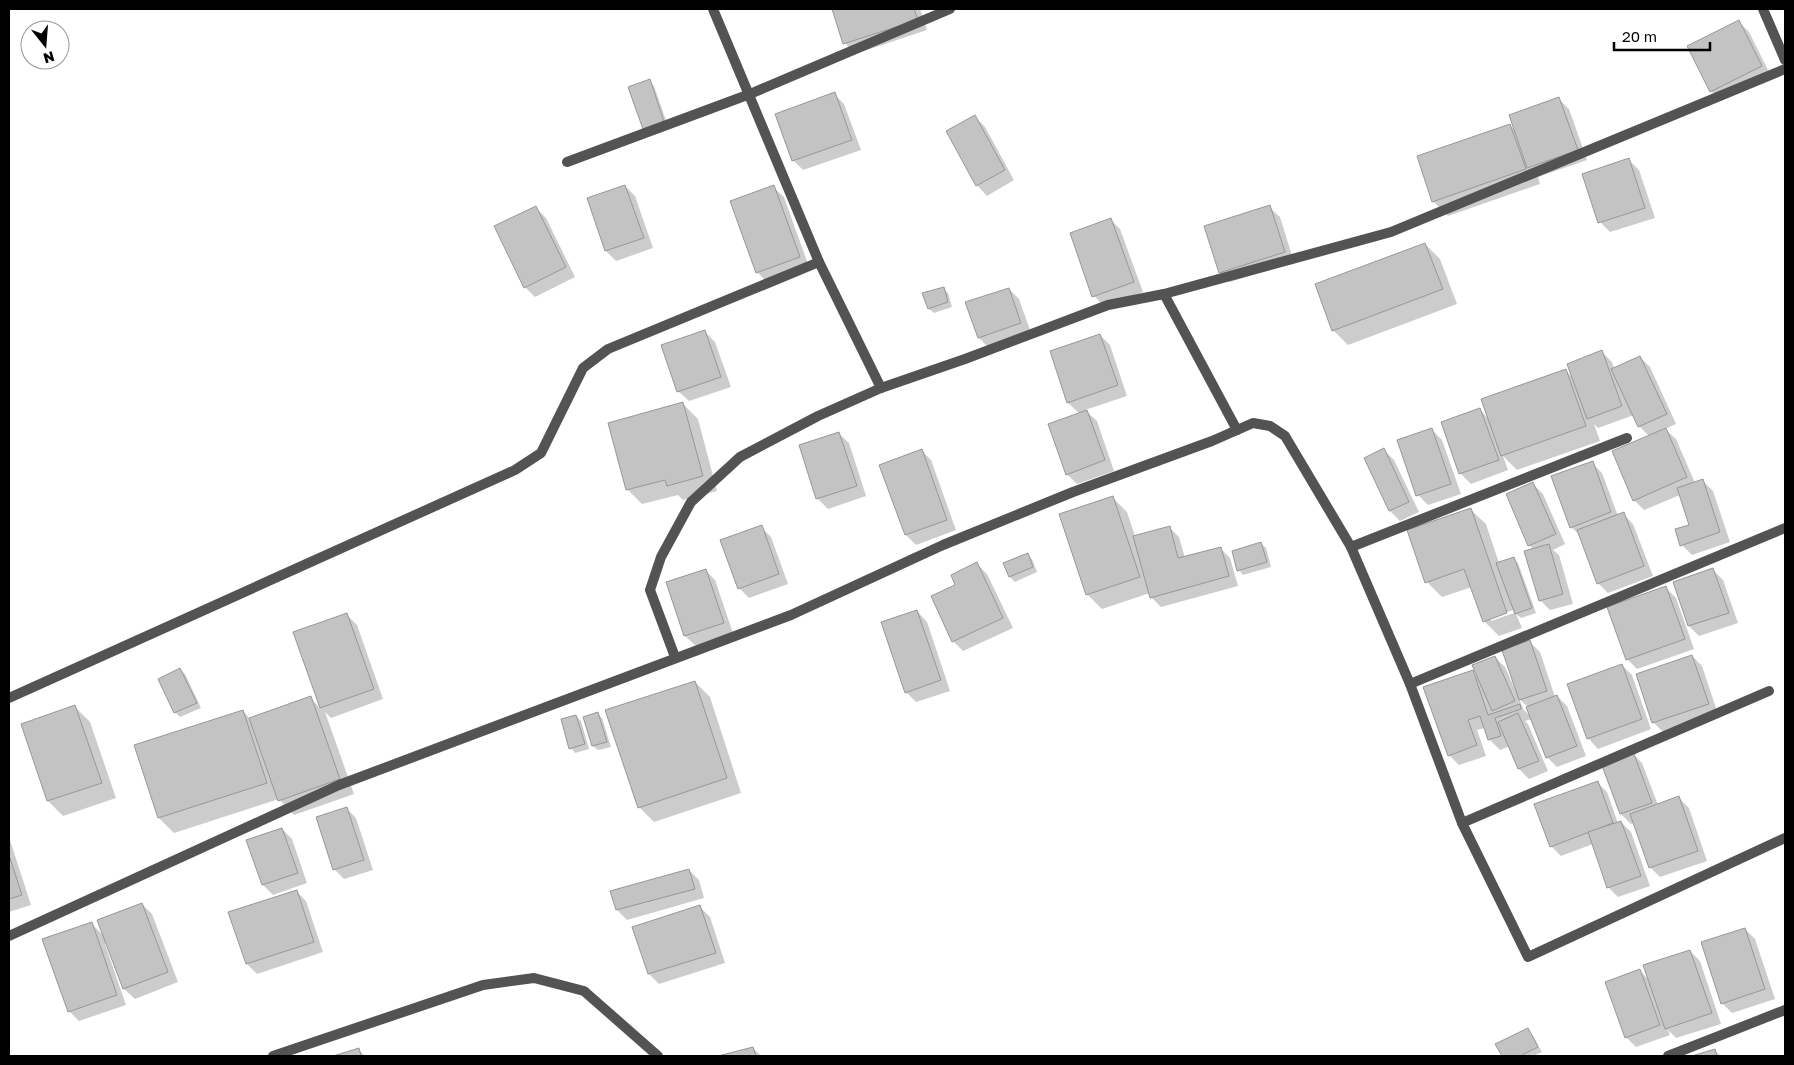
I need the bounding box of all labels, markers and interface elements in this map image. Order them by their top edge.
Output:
north arrow [20,20,70,70]
scale bar [1614,20,1710,52]
text: 20 m [1622,27,1657,45]
text: N [41,48,57,68]

